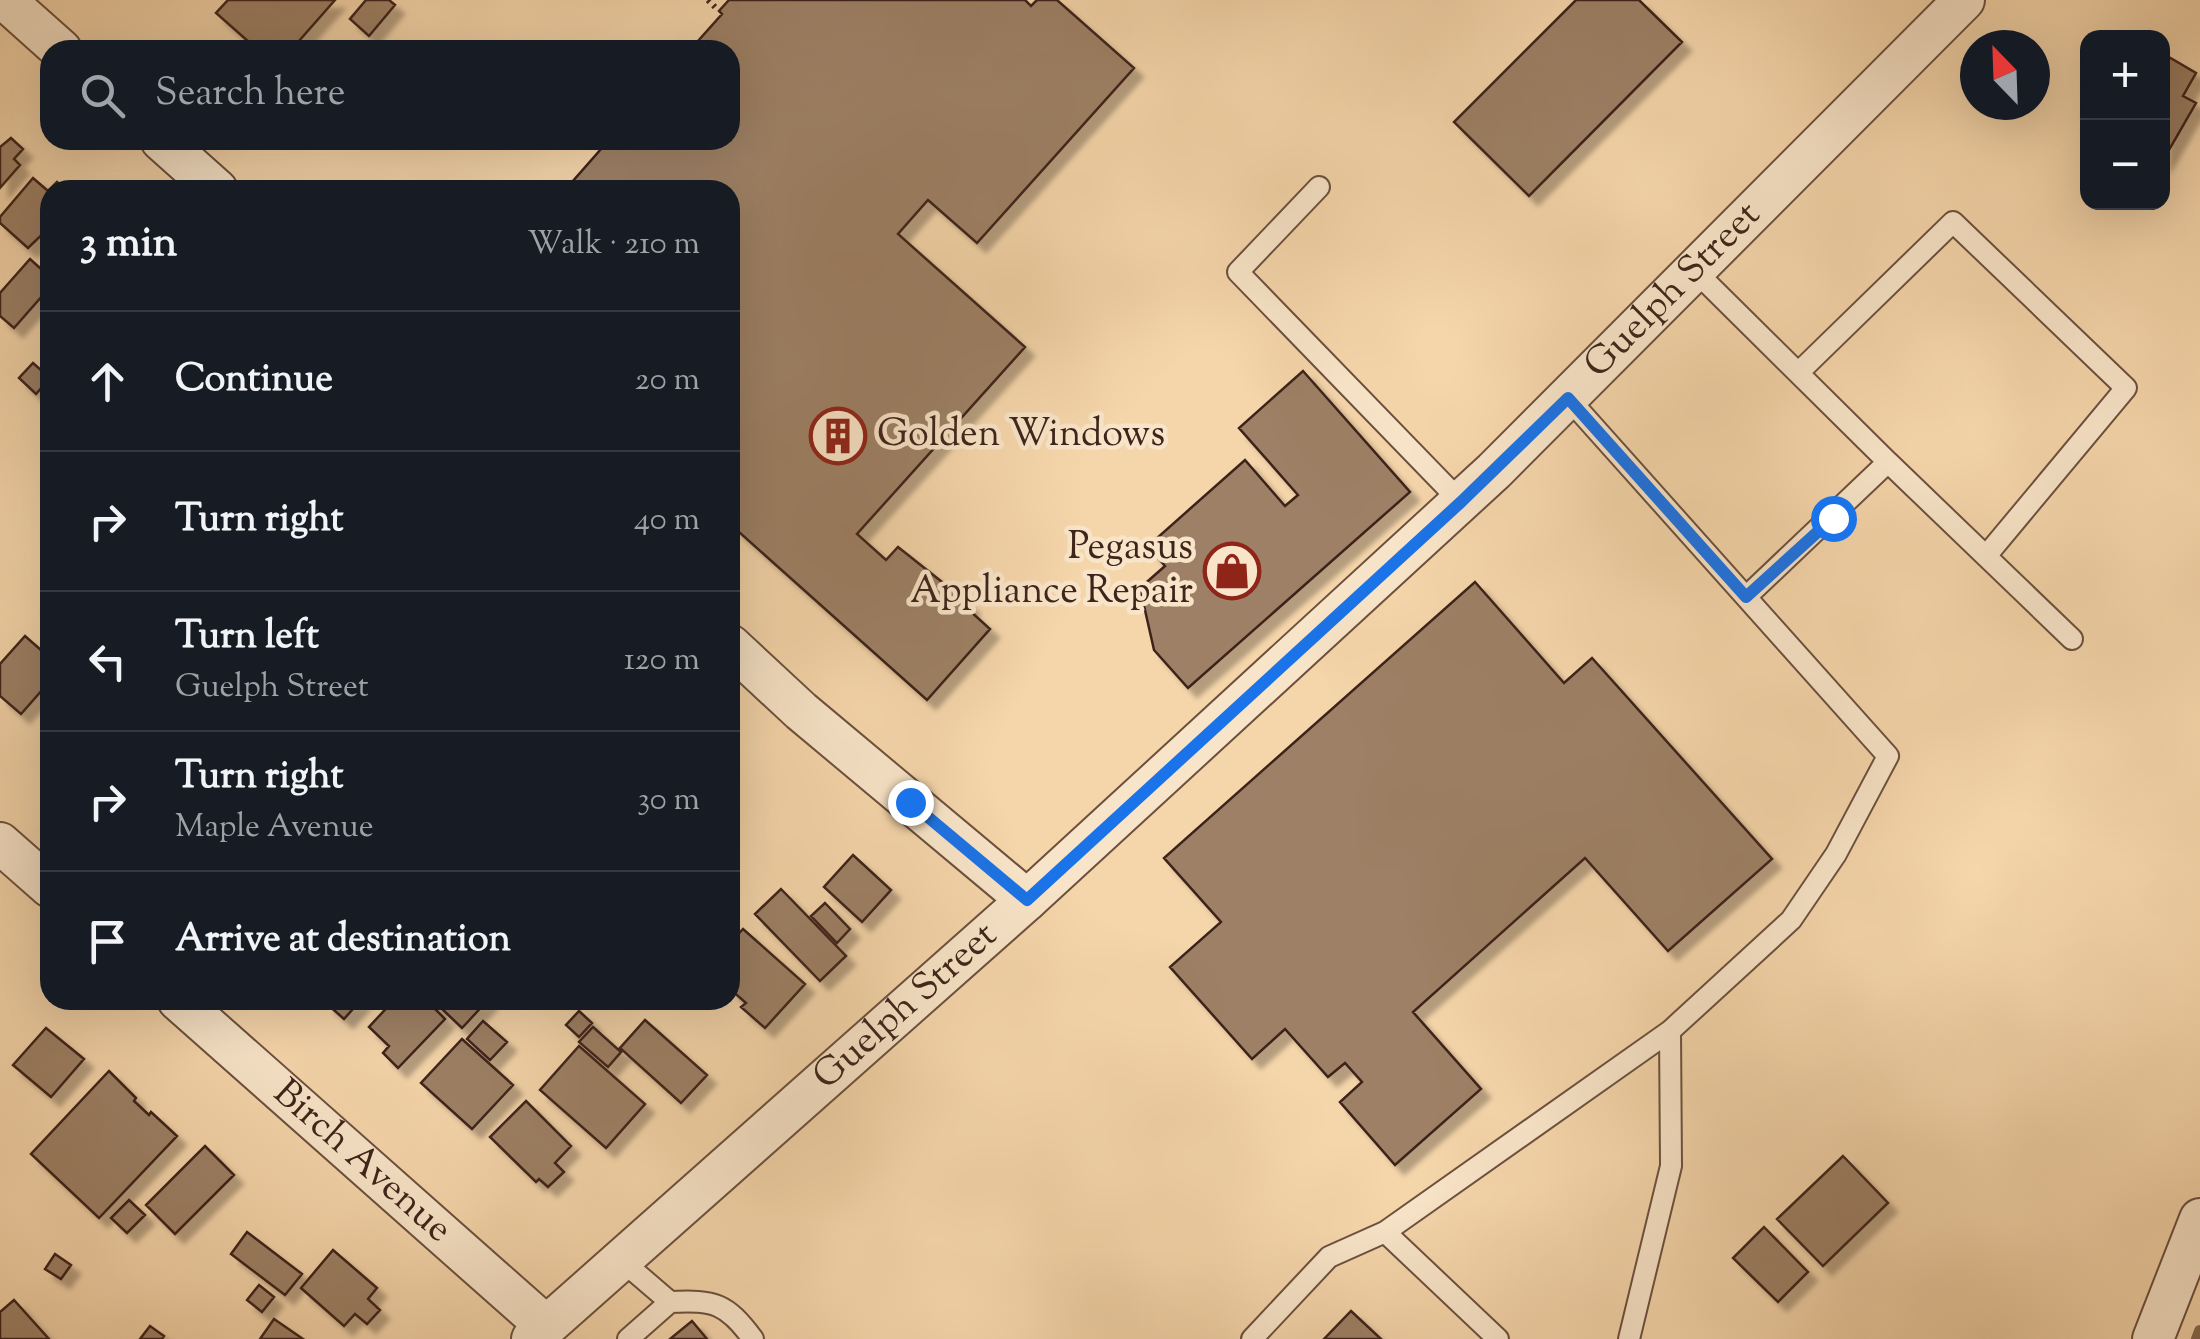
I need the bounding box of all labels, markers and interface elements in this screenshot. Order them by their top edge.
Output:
north arrow [1960,30,2050,120]
map controls [2080,30,2170,210]
button: + [2080,30,2170,120]
search box [40,40,740,150]
icon: search [75,68,130,123]
text: Search here [155,68,346,122]
button: − [2080,120,2170,210]
street label: Guelph Street [1573,190,1774,392]
text: 3 min [80,215,177,275]
text: Walk · 210 m [527,222,700,268]
icon: ahead [80,354,135,409]
text: Continue [175,354,333,408]
text: 20 m [635,358,700,404]
building icon: Golden Windows [808,406,868,466]
place label: Golden Windows [877,409,1165,463]
icon: right [80,494,135,549]
text: Turn right [175,494,343,548]
route start [1811,496,1857,542]
text: 40 m [634,498,700,544]
place label: Pegasus Appliance Repair [910,522,1193,620]
shop icon: Pegasus Appliance Repair [1202,541,1262,601]
text: Turn left [175,611,319,665]
icon: left [80,634,135,689]
text: 120 m [624,638,700,684]
text: Guelph Street [175,665,369,711]
text: Turn right [175,751,343,805]
icon: right [80,774,135,829]
text: 30 m [637,778,700,824]
route end [888,780,934,826]
text: Maple Avenue [175,805,374,851]
street label: Guelph Street [802,911,1010,1104]
icon: arrive [80,914,135,969]
text: Arrive at destination [175,914,511,968]
street label: Birch Avenue [260,1068,463,1257]

